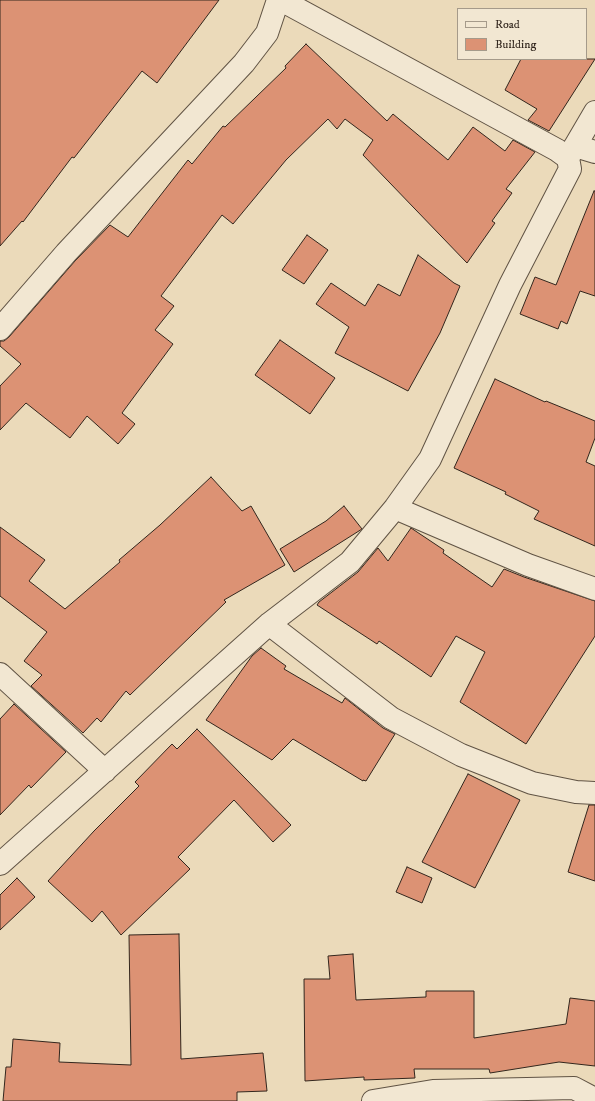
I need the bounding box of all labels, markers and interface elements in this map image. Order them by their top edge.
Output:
legend [457,8,587,60]
text: Road [495,17,520,32]
text: Building [495,37,536,52]

